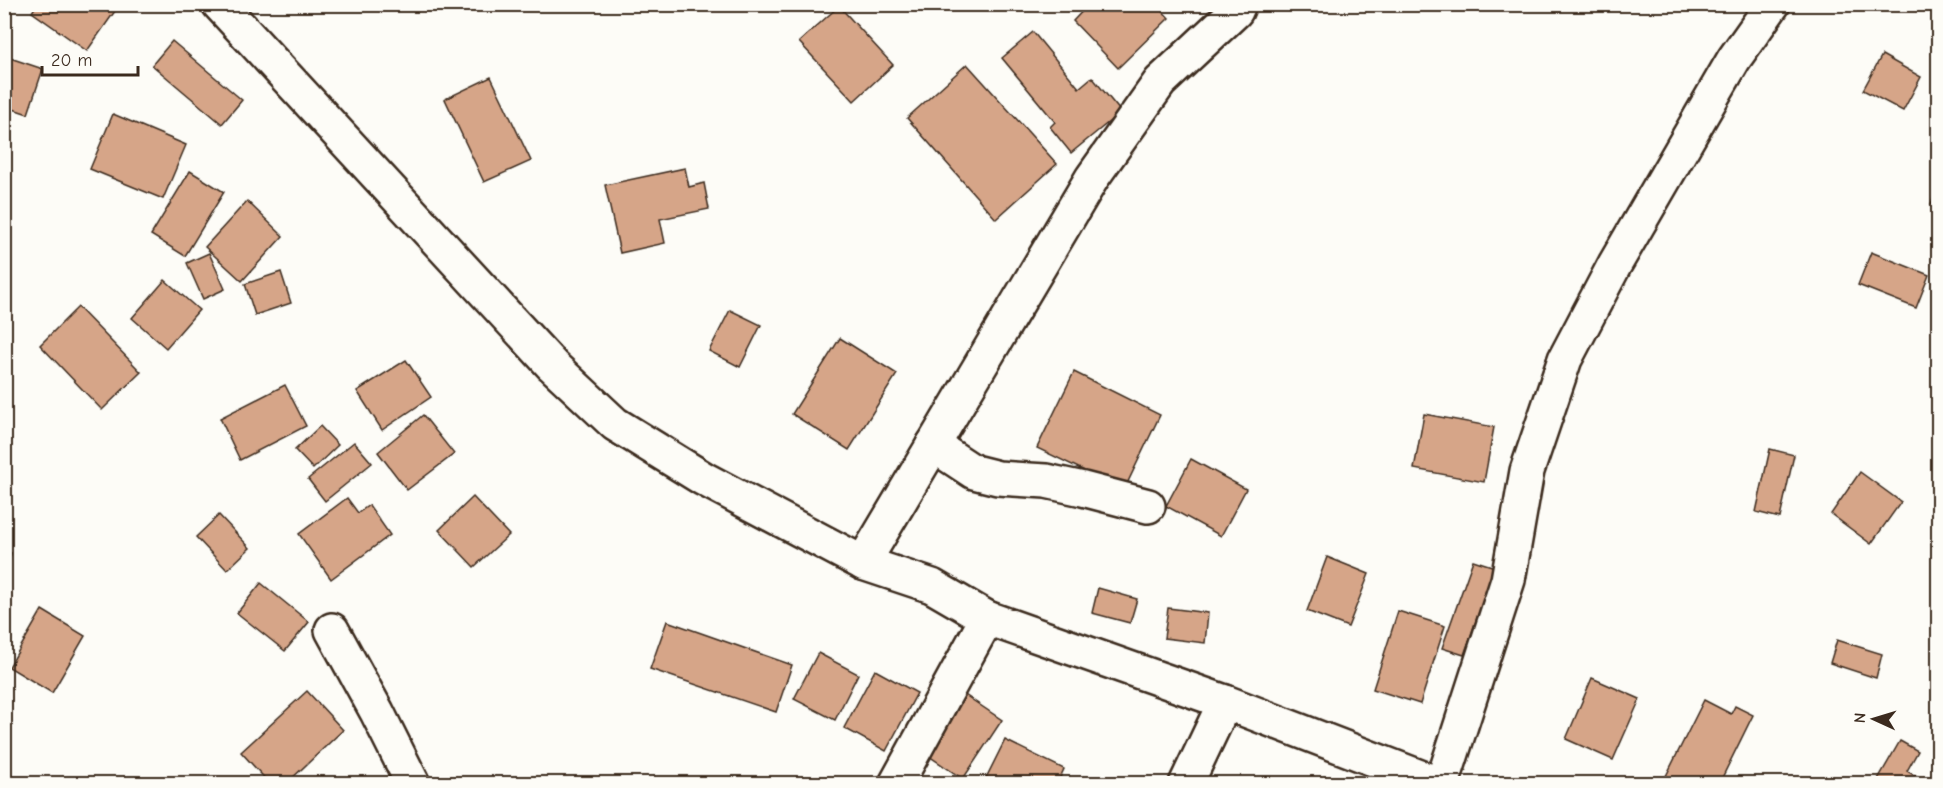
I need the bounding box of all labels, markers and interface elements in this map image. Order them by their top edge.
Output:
scale bar [42,39,138,77]
text: 20 m [51,50,92,71]
north arrow [1844,689,1904,749]
text: N [1851,712,1869,724]

